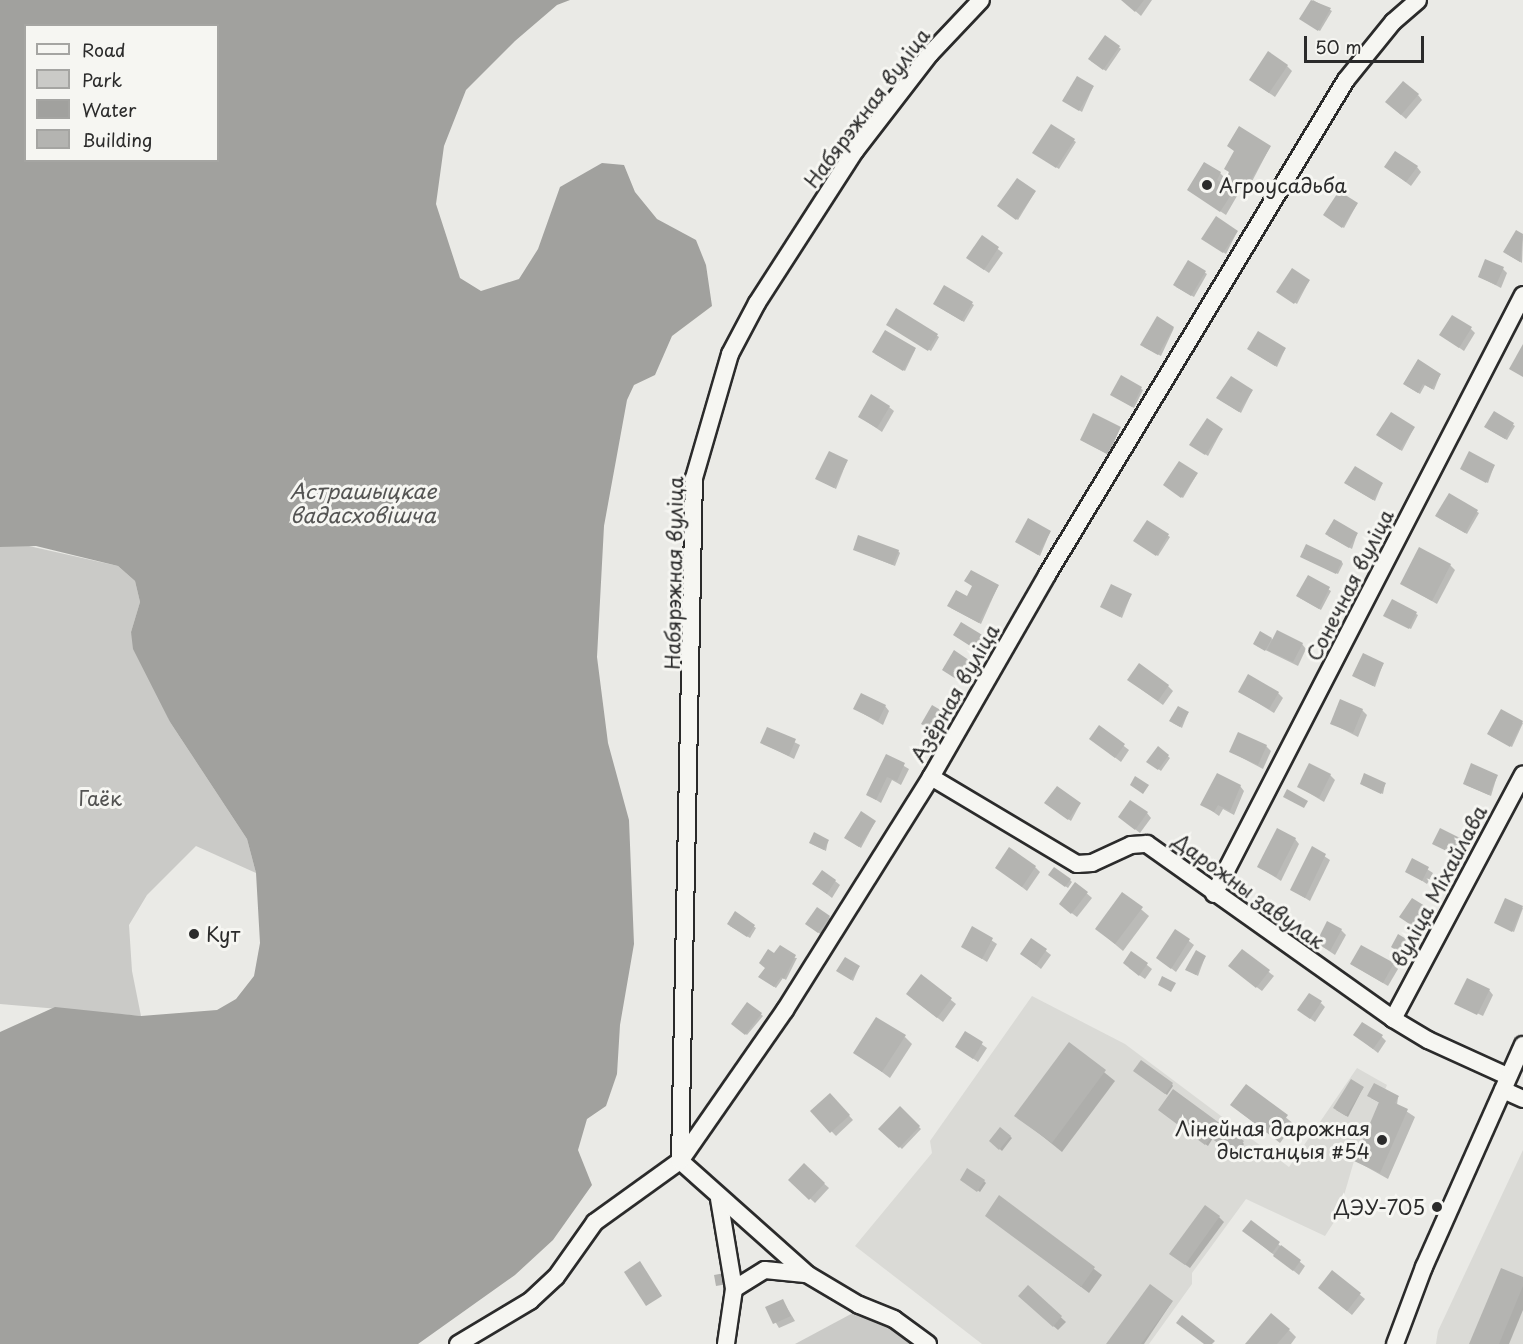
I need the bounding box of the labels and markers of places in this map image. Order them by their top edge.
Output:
place label: Агроусадьба [1219,173,1347,197]
marker: Агроусадьба [1200,178,1214,192]
place label: Кут [206,922,240,946]
marker: Кут [187,927,201,941]
place label: Лінейная дарожная дыстанцыя #54 [1174,1116,1370,1163]
marker: Лінейная дарожная дыстанцыя #54 [1375,1133,1389,1147]
place label: ДЭУ-705 [1334,1195,1425,1219]
marker: ДЭУ-705 [1430,1200,1444,1214]

